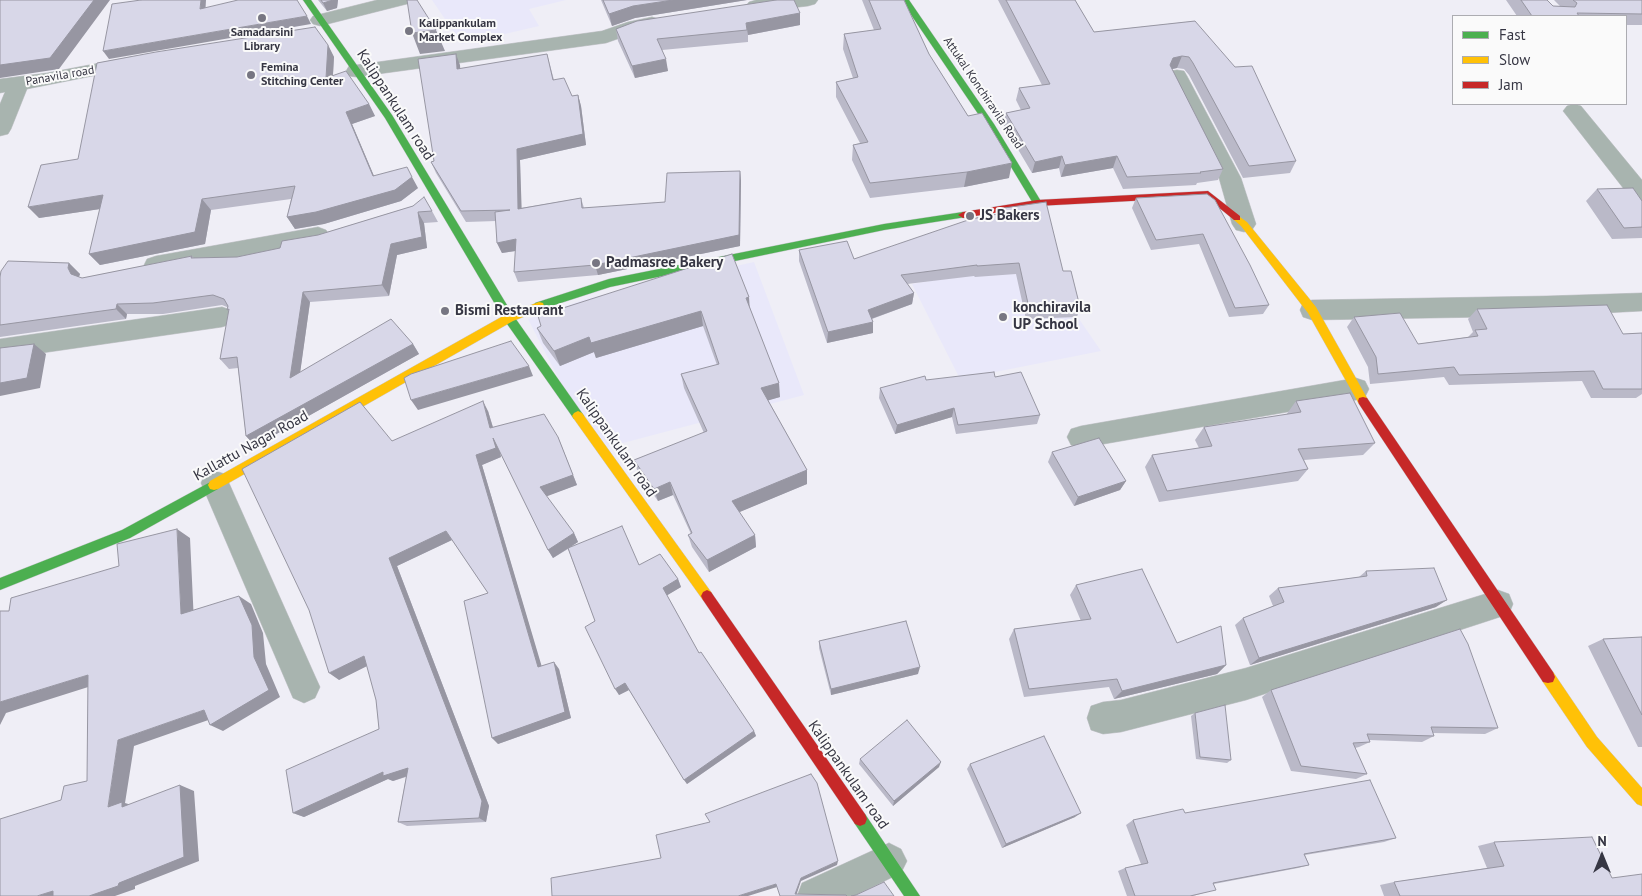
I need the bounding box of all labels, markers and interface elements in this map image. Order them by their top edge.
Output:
marker: Samadarsini Library [256,12,268,24]
legend [1452,15,1627,105]
place label: Kalippankulam Market Complex [419,17,502,45]
marker: Kalippankulam Market Complex [403,25,415,37]
text: Fast [1499,25,1526,44]
place label: Samadarsini Library [231,26,293,54]
street label: Attukal Konchiravila Road [940,34,1026,152]
street label: Kalippankulam road [352,46,438,164]
text: Slow [1499,50,1530,69]
place label: Femina Stitching Center [261,61,343,89]
street label: Panavila road [25,63,95,89]
marker: Femina Stitching Center [245,69,257,81]
text: Jam [1499,75,1523,94]
place label: JS Bakers [980,207,1039,225]
marker: JS Bakers [964,210,976,222]
place label: Padmasree Bakery [606,254,723,272]
marker: Padmasree Bakery [590,257,602,269]
place label: konchiravila UP School [1013,299,1091,334]
place label: Bismi Restaurant [455,302,563,320]
marker: Bismi Restaurant [439,305,451,317]
marker: konchiravila UP School [997,311,1009,323]
street label: Kalippankulam road [572,385,660,501]
street label: Kallattu Nagar Road [190,407,312,485]
street label: Kalippankulam road [804,717,892,833]
north arrow [1577,831,1627,881]
text: N [1597,832,1607,850]

